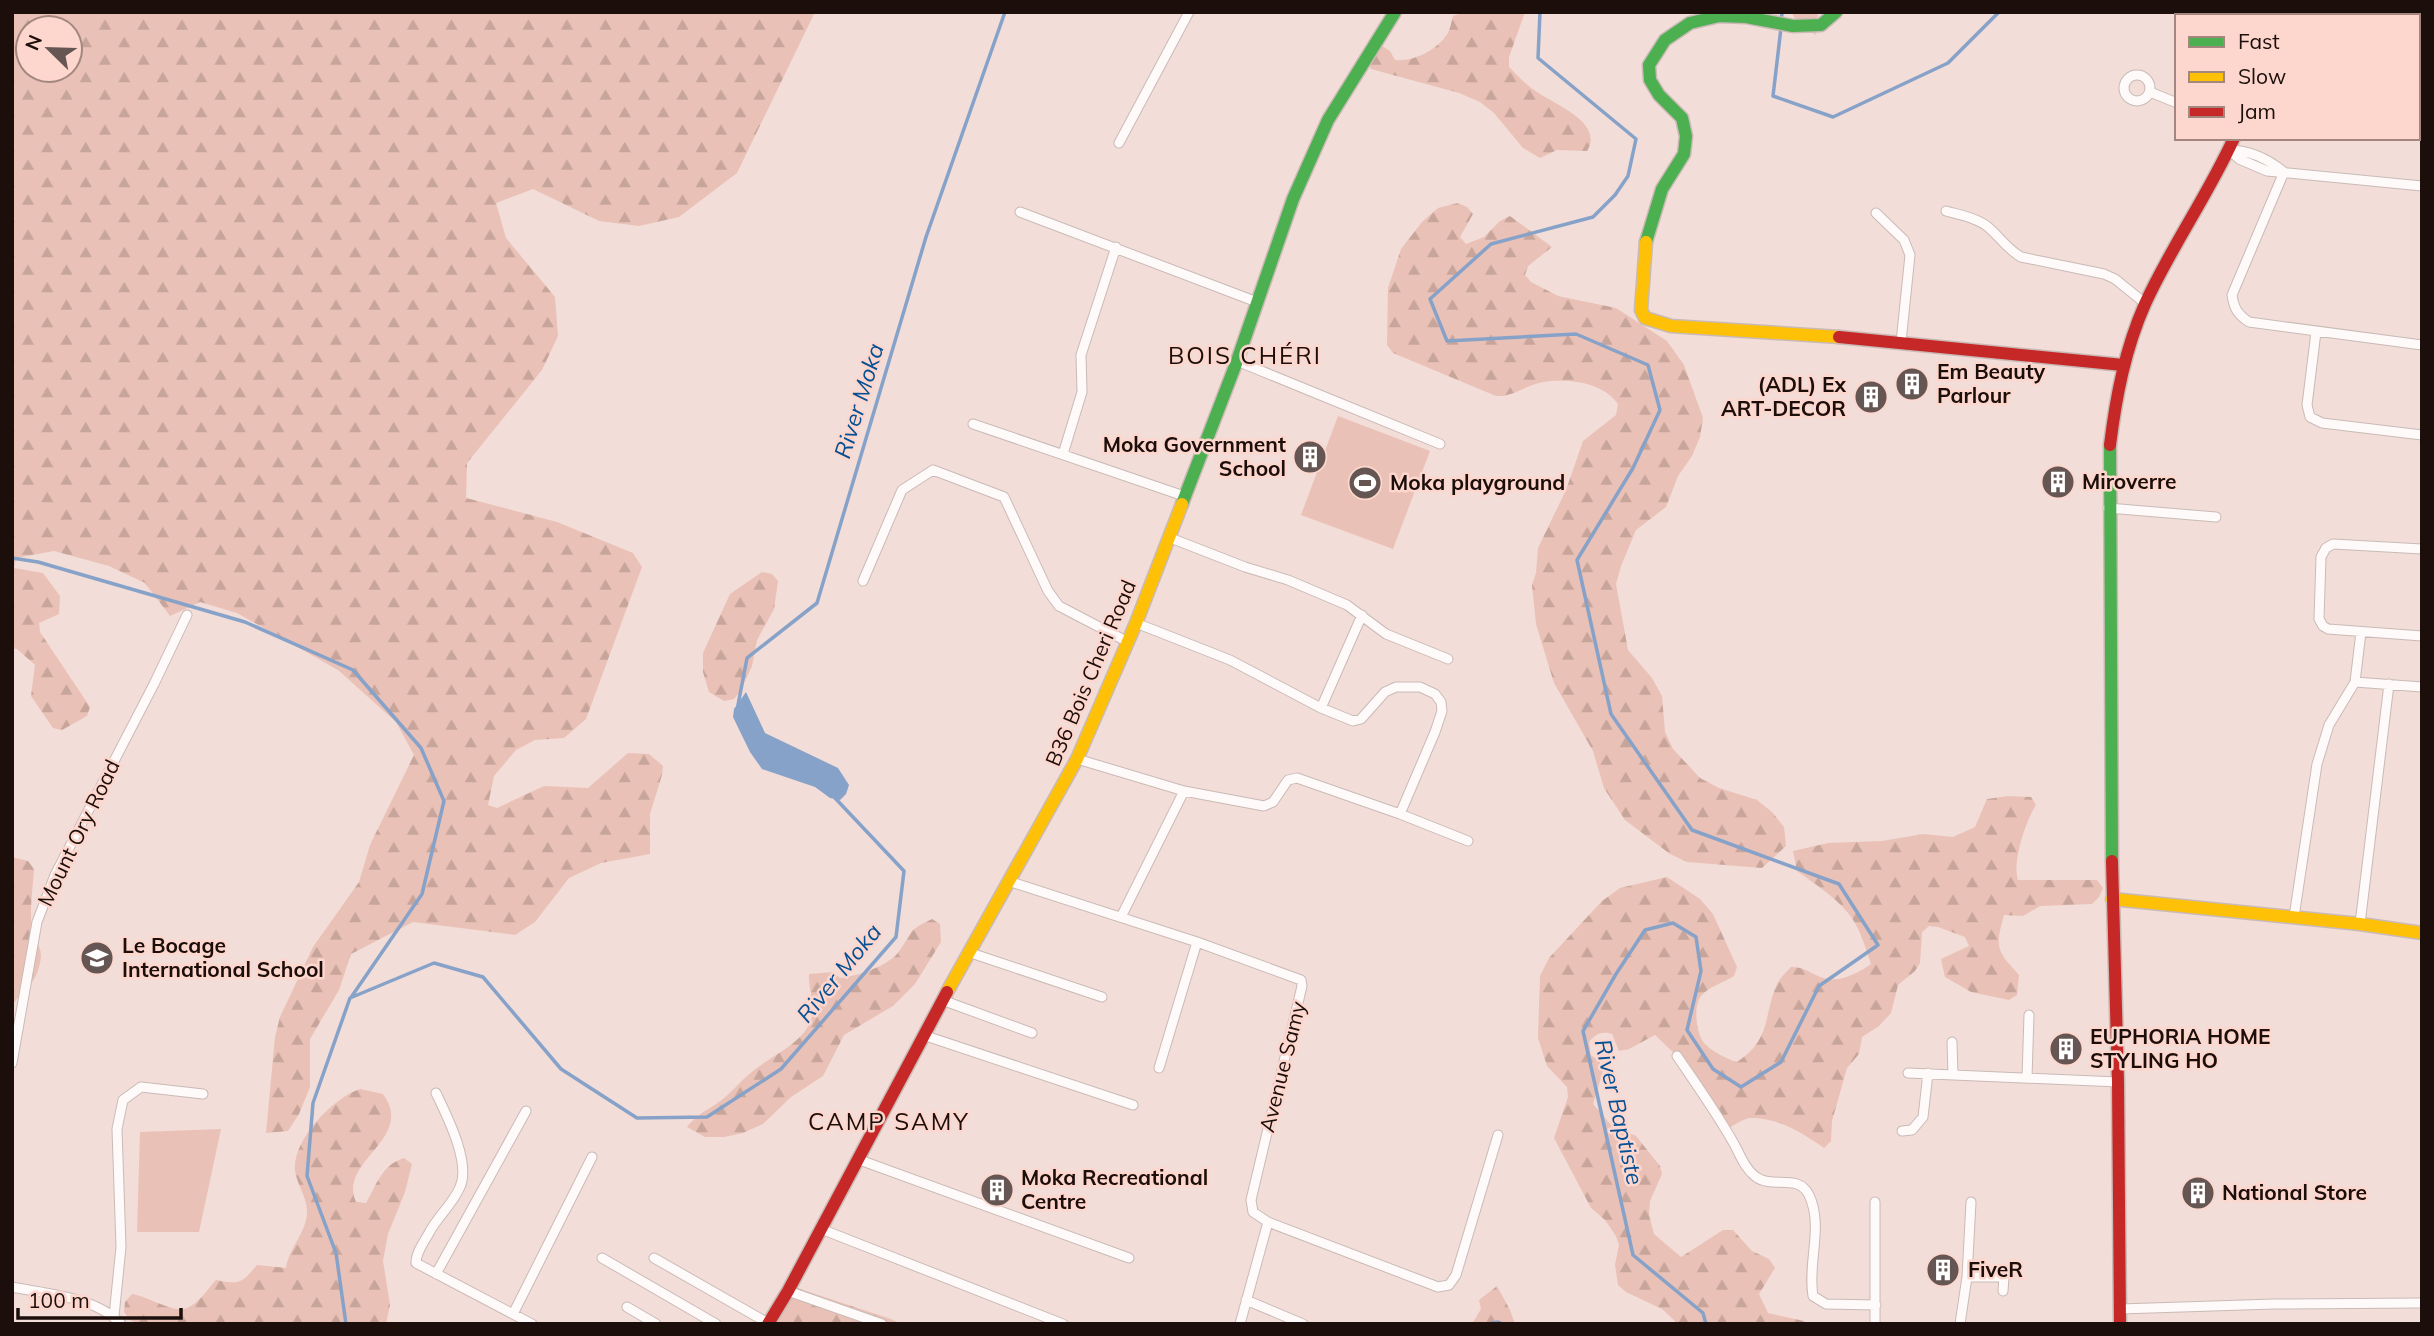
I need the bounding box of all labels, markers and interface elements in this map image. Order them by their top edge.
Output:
north arrow [14,14,84,84]
legend [2175,14,2420,140]
text: Fast [2238,28,2280,54]
text: N [20,31,47,54]
text: Slow [2238,63,2286,89]
text: Jam [2238,98,2276,124]
water label: River Moka [827,340,890,462]
district label: BOIS CHÉRI [1168,340,1322,370]
place label: Em Beauty Parlour [1937,358,2046,408]
building icon: Em Beauty Parlour [1893,365,1931,403]
place label: (ADL) Ex ART-DECOR [1721,371,1846,421]
building icon: (ADL) Ex ART-DECOR [1852,378,1890,416]
place label: Moka Government School [1103,431,1286,481]
building icon: Moka Government School [1291,438,1329,476]
building icon: Miroverre [2039,463,2077,501]
sports icon: Moka playground [1346,464,1384,502]
place label: Miroverre [2082,468,2177,494]
place label: Moka playground [1390,469,1565,495]
street label: B36 Bois Cheri Road [1039,576,1141,770]
street label: Mount Ory Road [31,755,125,910]
water label: River Moka [790,917,887,1028]
place label: Le Bocage International School [122,932,324,982]
school or university icon: Le Bocage International School [78,939,116,977]
street label: Avenue Samy [1253,999,1311,1135]
place label: EUPHORIA HOME STYLING HO [2090,1023,2271,1073]
building icon: EUPHORIA HOME STYLING HO [2047,1030,2085,1068]
water label: River Baptiste [1589,1036,1650,1188]
district label: CAMP SAMY [808,1106,970,1136]
place label: Moka Recreational Centre [1021,1164,1208,1214]
building icon: Moka Recreational Centre [978,1171,1016,1209]
building icon: National Store [2179,1174,2217,1212]
place label: National Store [2222,1179,2367,1205]
building icon: FiveR [1924,1251,1962,1289]
place label: FiveR [1968,1256,2023,1282]
scale bar [18,1276,180,1320]
text: 100 m [28,1287,90,1313]

